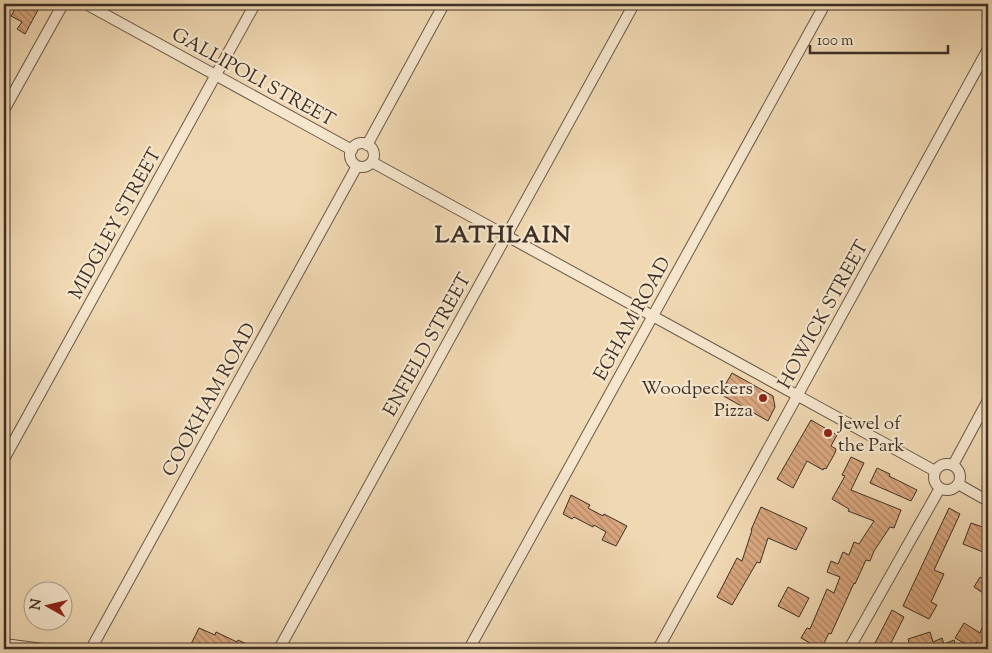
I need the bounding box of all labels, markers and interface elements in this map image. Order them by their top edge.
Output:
street label: GALLIPOLI STREET [166,22,340,134]
scale bar [810,22,947,54]
text: 100 m [817,31,854,52]
street label: MIDGLEY STREET [63,144,169,305]
district label: LATHLAIN [435,219,571,253]
street label: HOWICK STREET [772,236,876,394]
street label: EGHAM ROAD [588,252,678,386]
street label: ENFIELD STREET [378,269,479,422]
street label: COOKHAM ROAD [157,318,264,482]
place label: Woodpeckers Pizza [641,376,753,425]
marker: Woodpeckers Pizza [757,392,769,404]
place label: Jewel of the Park [837,411,905,460]
marker: Jewel of the Park [822,427,834,439]
north arrow [22,580,72,630]
text: N [26,598,48,611]

